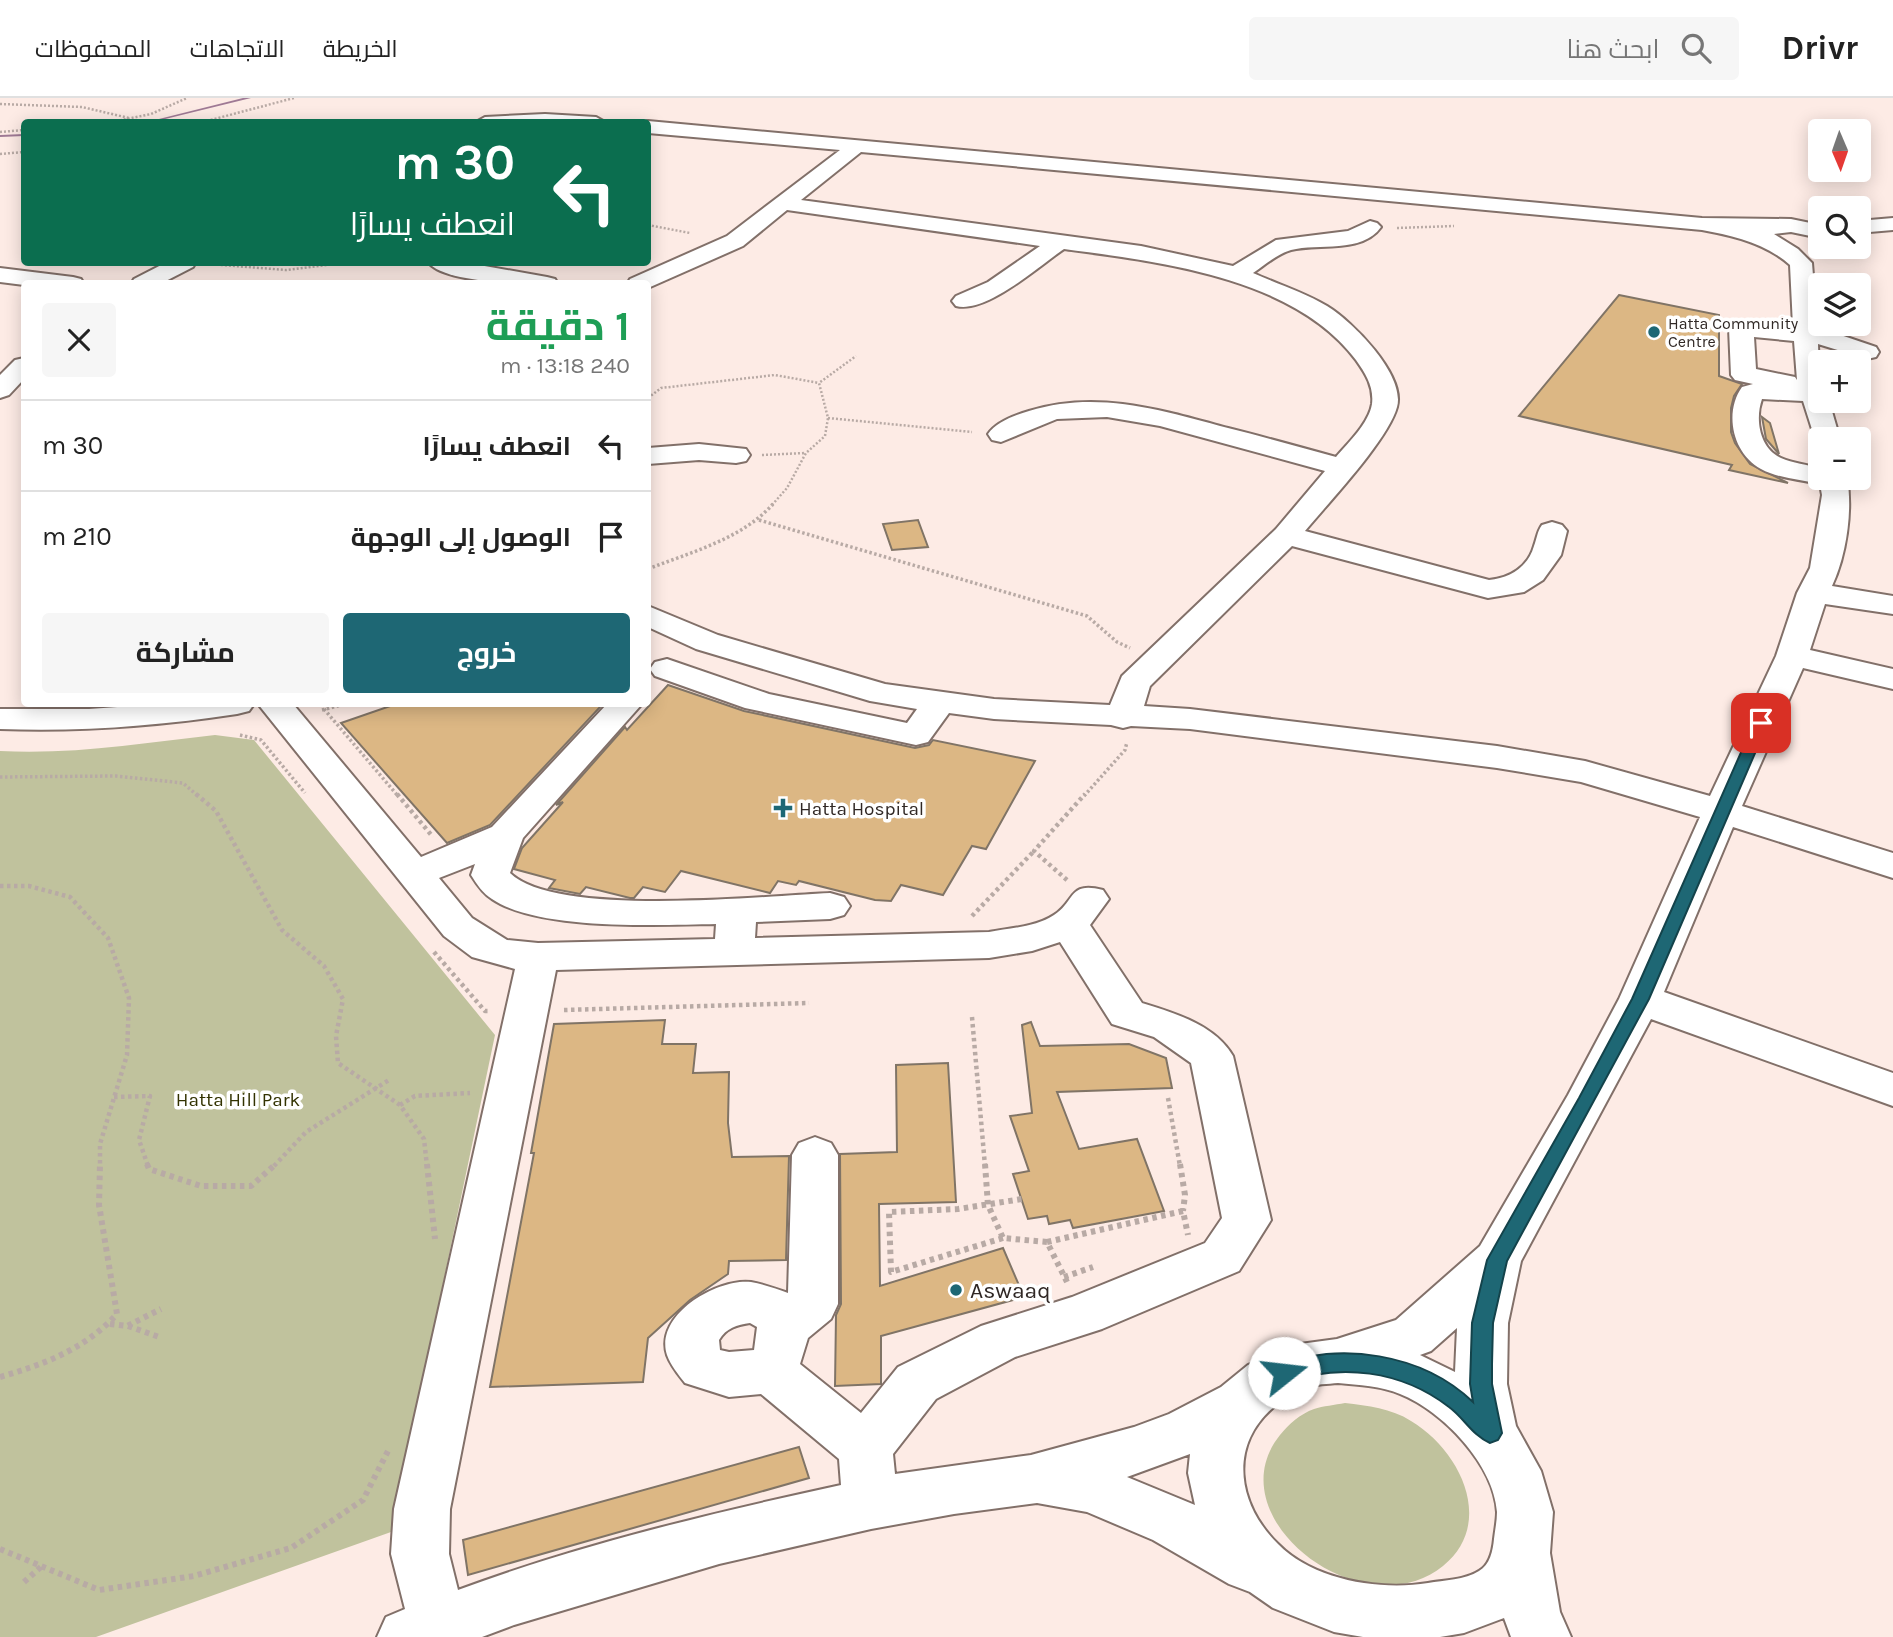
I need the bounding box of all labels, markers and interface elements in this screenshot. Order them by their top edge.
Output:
search box [1249,17,1739,80]
icon: search [1677,29,1715,67]
text: Drivr [1781,29,1858,67]
text: ابحث هنا [1566,34,1659,65]
text: المحفوظات [35,35,152,63]
text: الاتجاهات [190,35,285,63]
text: الخريطة [323,35,398,63]
north arrow [1808,119,1871,182]
map controls [1808,119,1871,490]
text: 30 m [395,134,515,191]
icon: left [539,147,630,238]
button: search [1808,196,1871,259]
text: انعطف يسارًا [350,206,515,243]
button: layers [1808,273,1871,336]
text: 1 دقيقة [486,301,630,351]
button: close [42,303,116,377]
place label: Hatta Community Centre [1668,314,1799,351]
marker: Hatta Community Centre [1646,324,1662,340]
button: + [1808,350,1871,413]
text: 240 m · 13:18 [500,352,630,379]
icon: left [592,427,630,465]
button: − [1808,427,1871,490]
text: 30 m [42,430,103,461]
text: انعطف يسارًا [423,431,571,462]
icon: arrive [592,518,630,556]
text: 210 m [42,521,112,552]
text: الوصول إلى الوجهة [351,522,571,553]
button: مشاركة [42,613,329,693]
button: خروج [343,613,630,693]
pin [1731,693,1791,753]
icon: arrive [1742,704,1780,742]
marker: Hatta Hospital [773,798,793,818]
place label: Hatta Hospital [799,798,924,820]
park label: Hatta Hill Park [176,1089,301,1111]
place label: Aswaaq [970,1277,1051,1304]
marker: Aswaaq [948,1282,964,1298]
position arrow [1247,1336,1321,1410]

